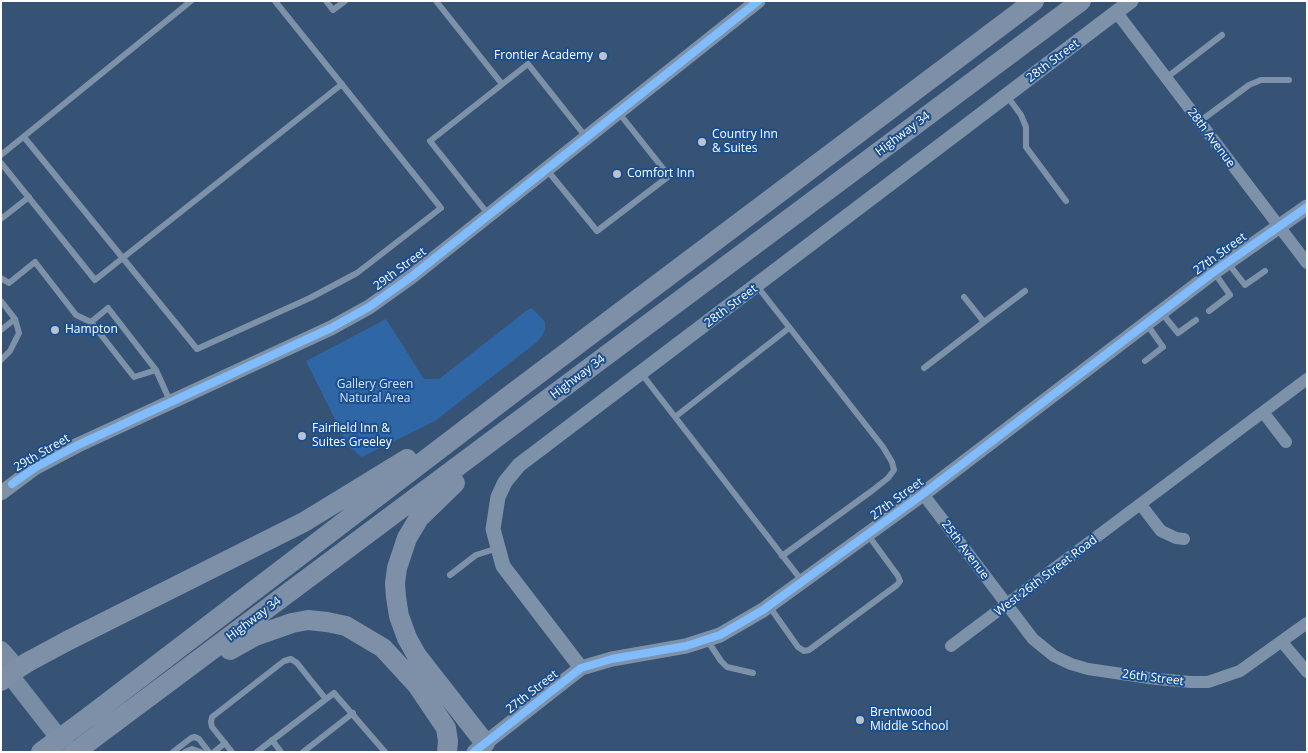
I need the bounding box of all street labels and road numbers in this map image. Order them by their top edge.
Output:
street label: 28th Street [1024,37,1082,85]
street label: 28th Avenue [1184,106,1238,170]
street label: Highway 34 [873,109,933,159]
street label: 27th Street [1191,230,1249,278]
street label: 29th Street [371,245,429,293]
street label: 28th Street [702,282,760,330]
street label: Highway 34 [548,352,608,402]
street label: 29th Street [12,431,72,475]
street label: 27th Street [868,475,926,523]
street label: 25th Avenue [938,518,992,582]
street label: West 26th Street Road [992,533,1100,619]
street label: Highway 34 [224,594,284,644]
street label: 27th Street [503,667,561,717]
street label: 26th Street [1121,667,1185,689]

